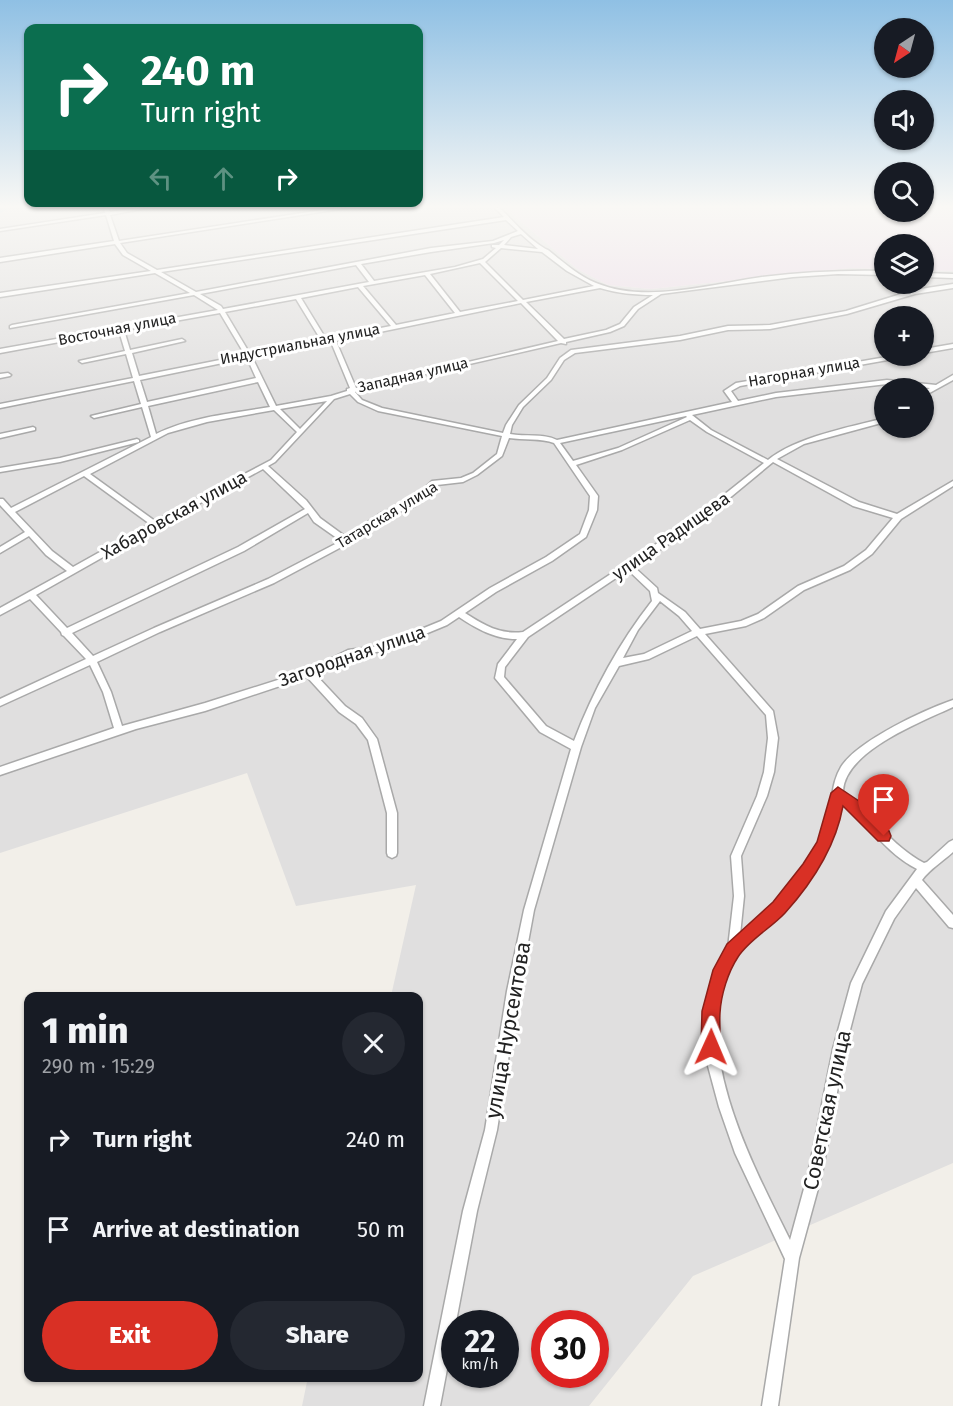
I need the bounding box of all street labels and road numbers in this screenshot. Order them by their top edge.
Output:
street label: Восточная улица [57,309,177,349]
street label: Индустриальная улица [219,320,381,368]
street label: Нагорная улица [747,353,861,391]
street label: Западная улица [356,354,470,396]
street label: Хабаровская улица [97,466,251,564]
street label: Татарская улица [333,478,441,552]
street label: улица Радищева [608,487,734,585]
street label: Загородная улица [276,621,428,691]
street label: улица Нурсеитова [480,940,536,1120]
street label: Советская улица [797,1028,857,1192]

